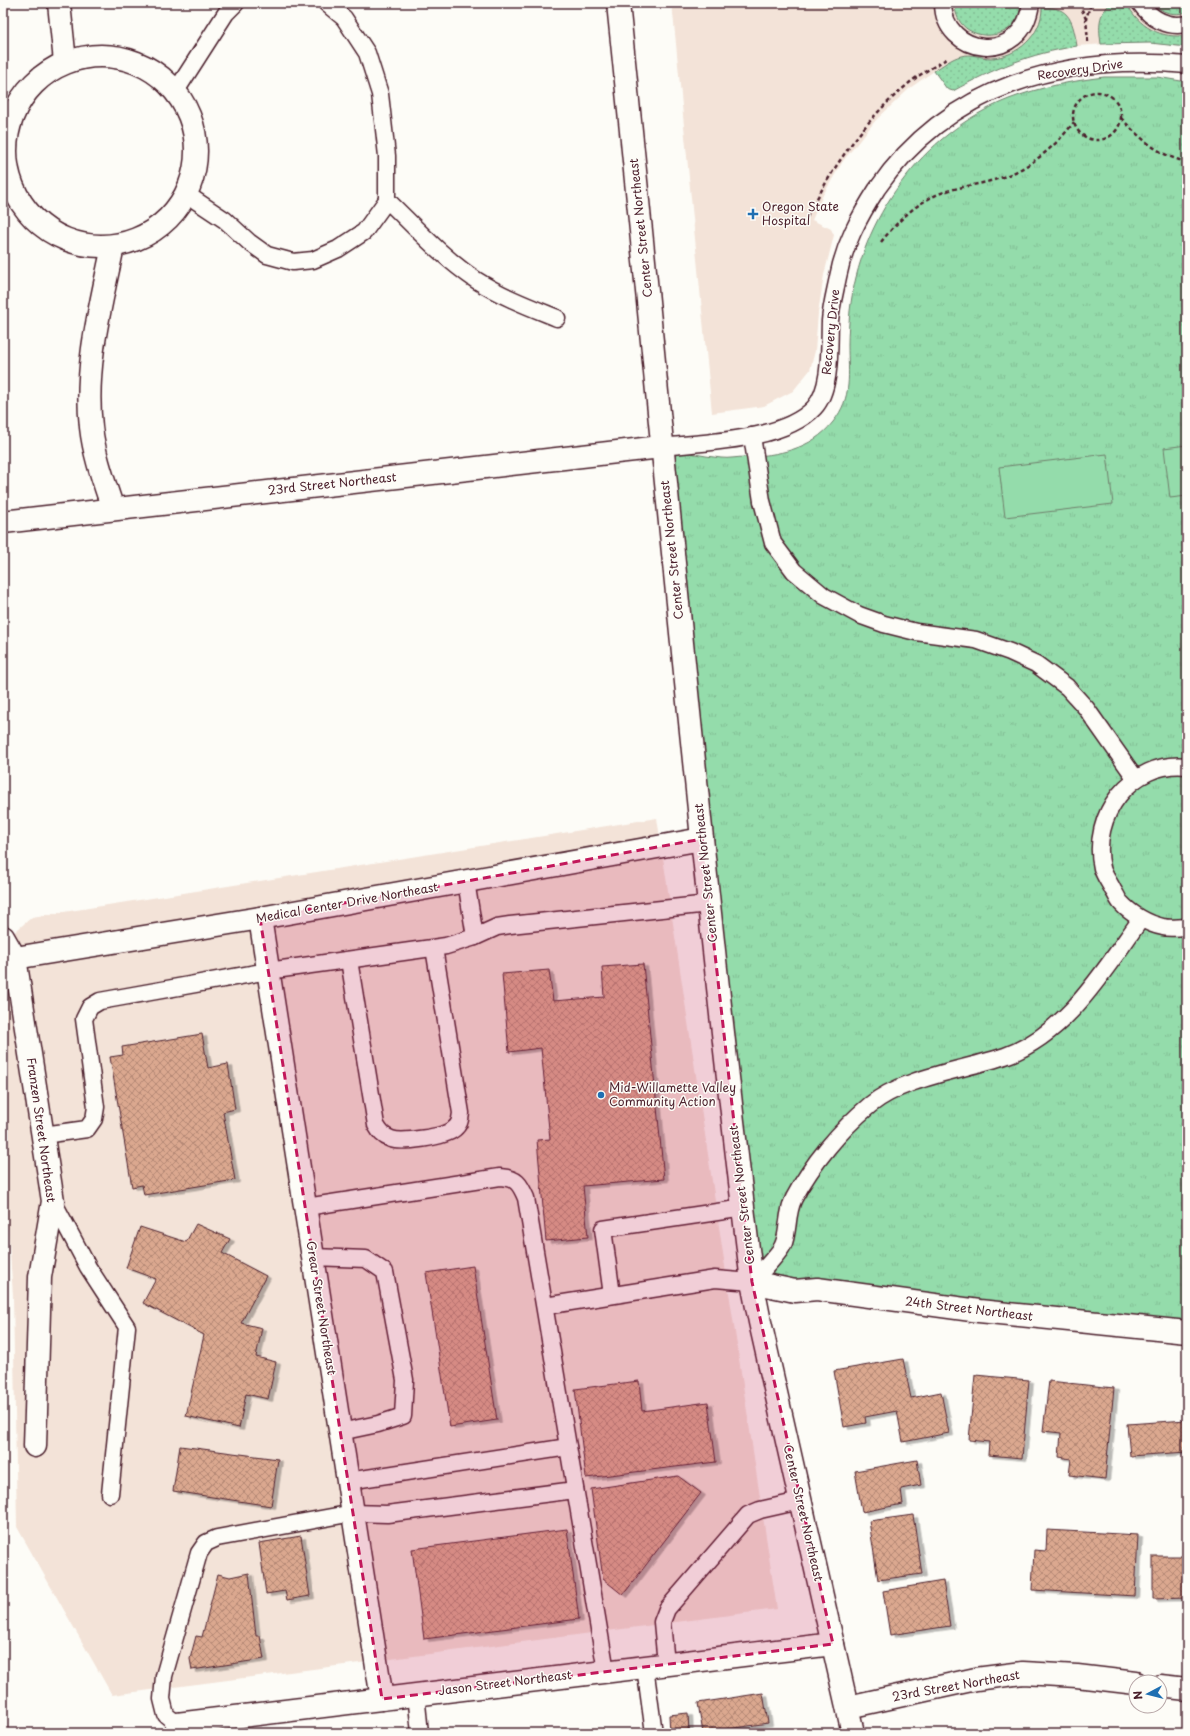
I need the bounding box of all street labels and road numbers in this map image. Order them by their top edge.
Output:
street label: Recovery Drive [1036,54,1124,84]
street label: Center Street Northeast [624,157,656,299]
street label: Recovery Drive [817,288,843,376]
street label: 23rd Street Northeast [267,467,397,499]
street label: Center Street Northeast [655,479,687,621]
street label: Center Street Northeast [689,802,721,944]
street label: Medical Center Drive Northeast [254,877,439,927]
street label: Franzen Street Northeast [23,1056,61,1204]
street label: Center Street Northeast [724,1124,758,1266]
street label: Grear Street Northeast [303,1240,341,1376]
street label: 24th Street Northeast [904,1291,1034,1325]
street label: Center Street Northeast [779,1443,829,1583]
street label: Jason Street Northeast [437,1665,573,1699]
street label: 23rd Street Northeast [891,1665,1021,1705]

